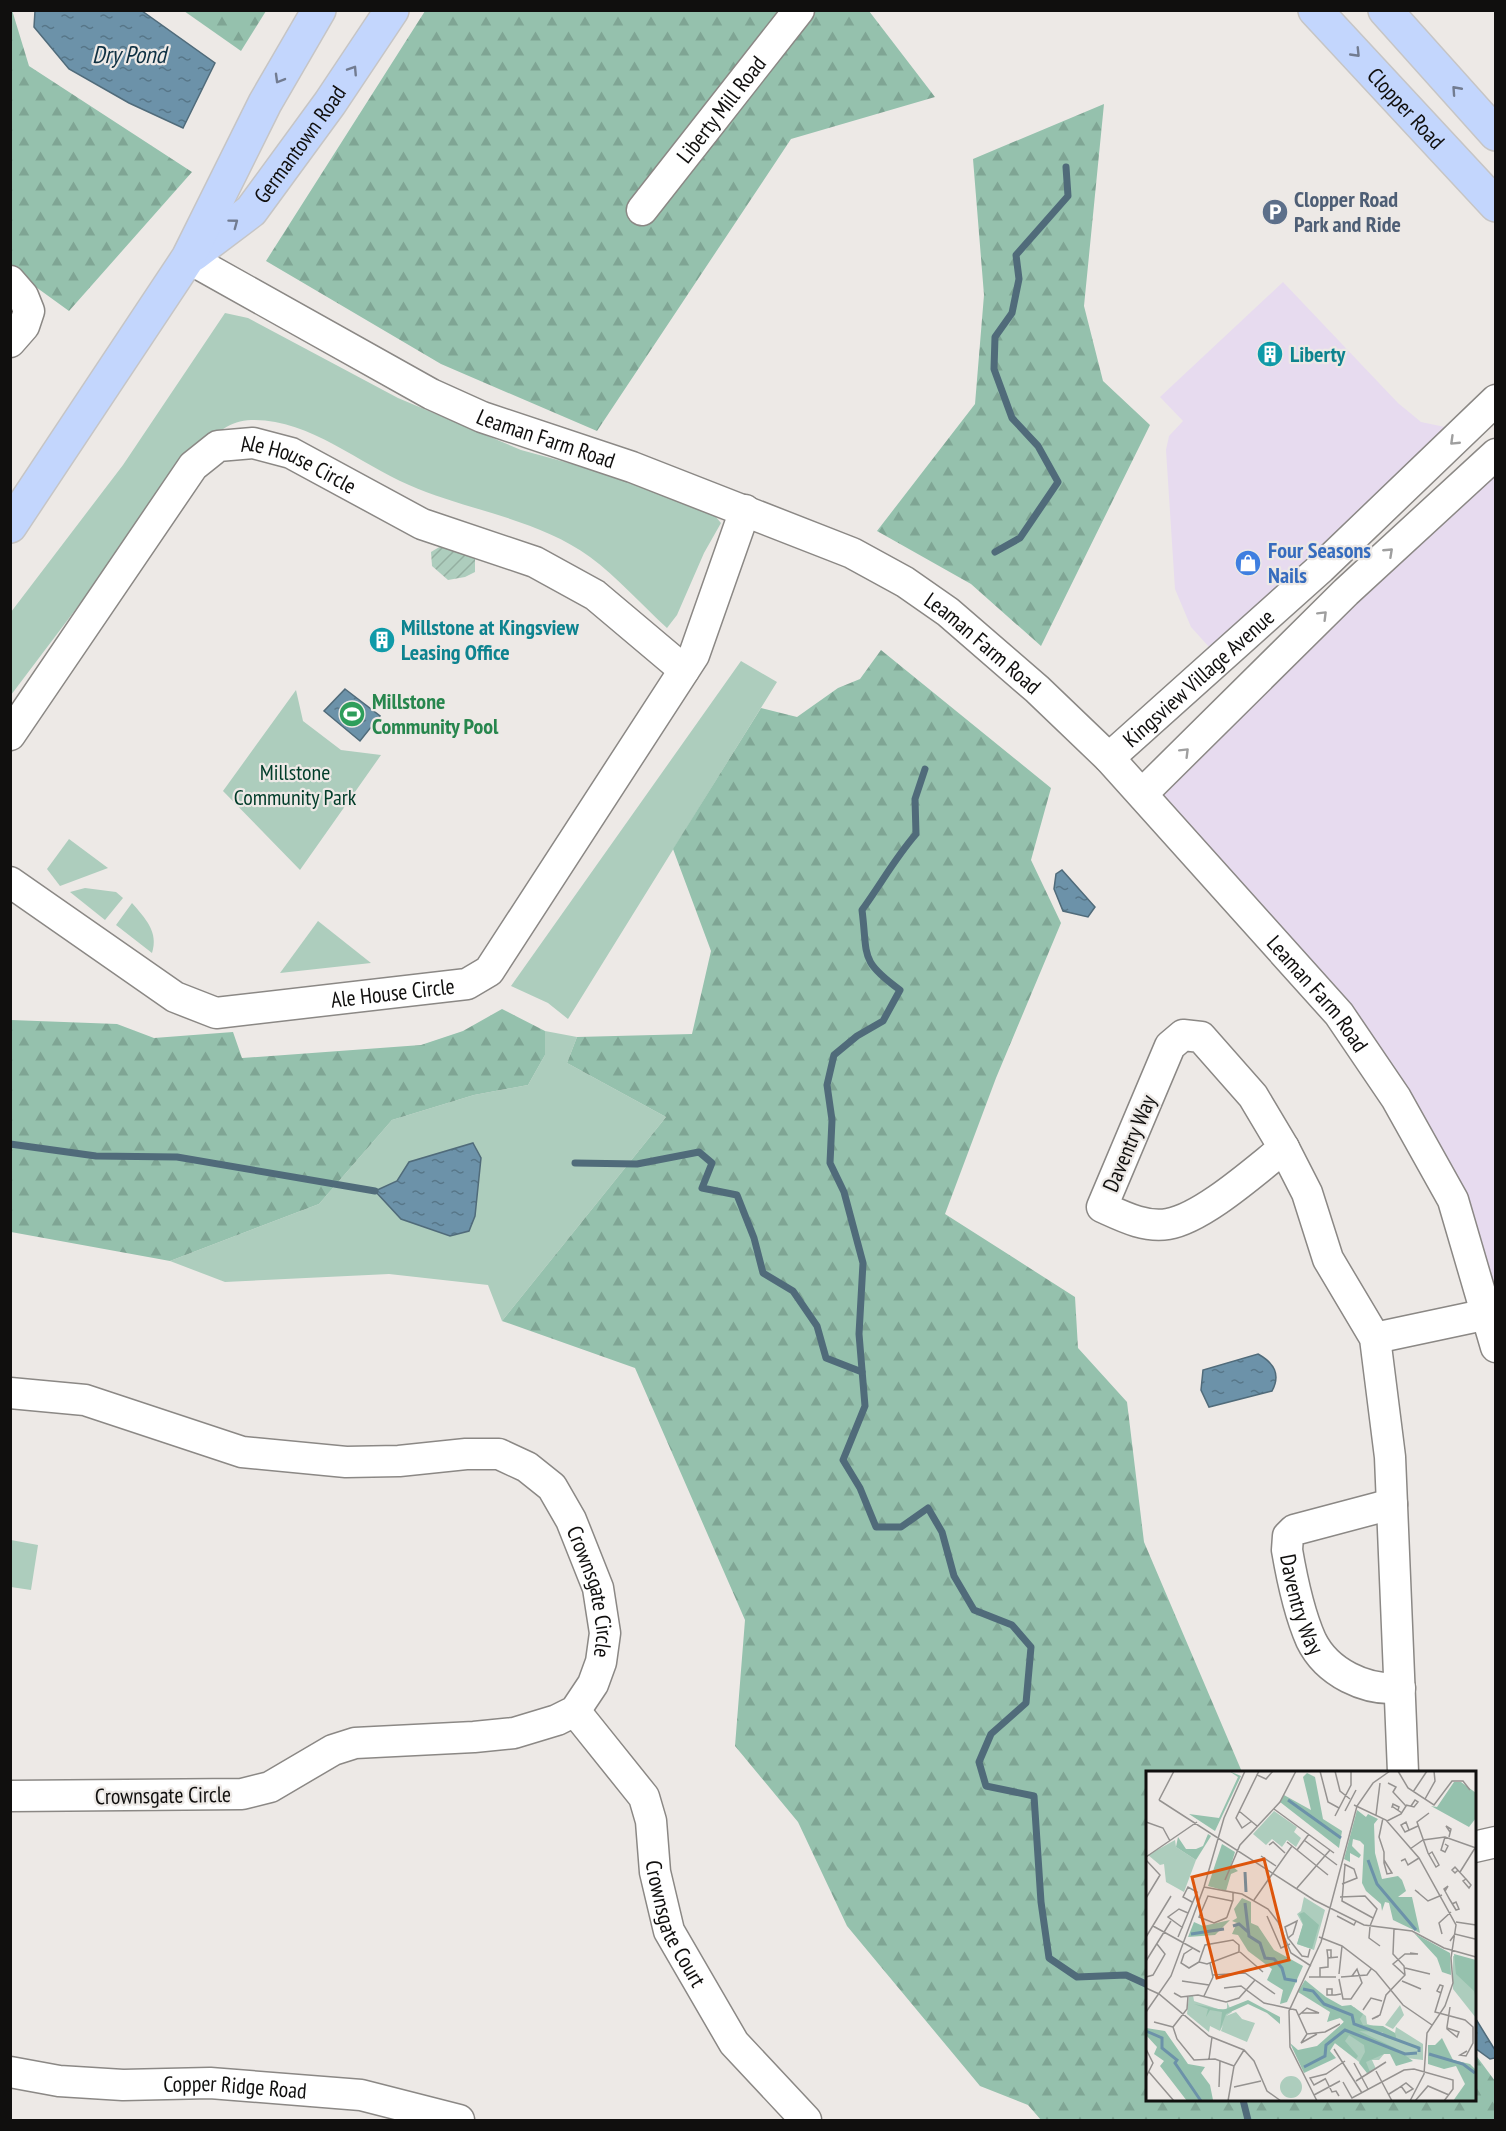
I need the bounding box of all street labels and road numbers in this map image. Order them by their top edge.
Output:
street label: Liberty Mill Road [670,50,772,169]
street label: Clopper Road [1361,62,1451,155]
street label: Germantown Road [247,80,352,209]
street label: Leaman Farm Road [472,402,619,474]
street label: Ale House Circle [239,429,361,500]
street label: Leaman Farm Road [919,586,1047,700]
street label: Kingsview Village Avenue [1117,603,1280,753]
street label: Leaman Farm Road [1261,929,1375,1057]
street label: Ale House Circle [329,972,456,1014]
street label: Daventry Way [1096,1090,1162,1196]
street label: Crownsgate Circle [561,1522,619,1660]
street label: Daventry Way [1274,1552,1330,1661]
street label: Crownsgate Circle [95,1780,231,1810]
street label: Crownsgate Court [640,1859,712,1992]
street label: Copper Ridge Road [163,2069,308,2105]

